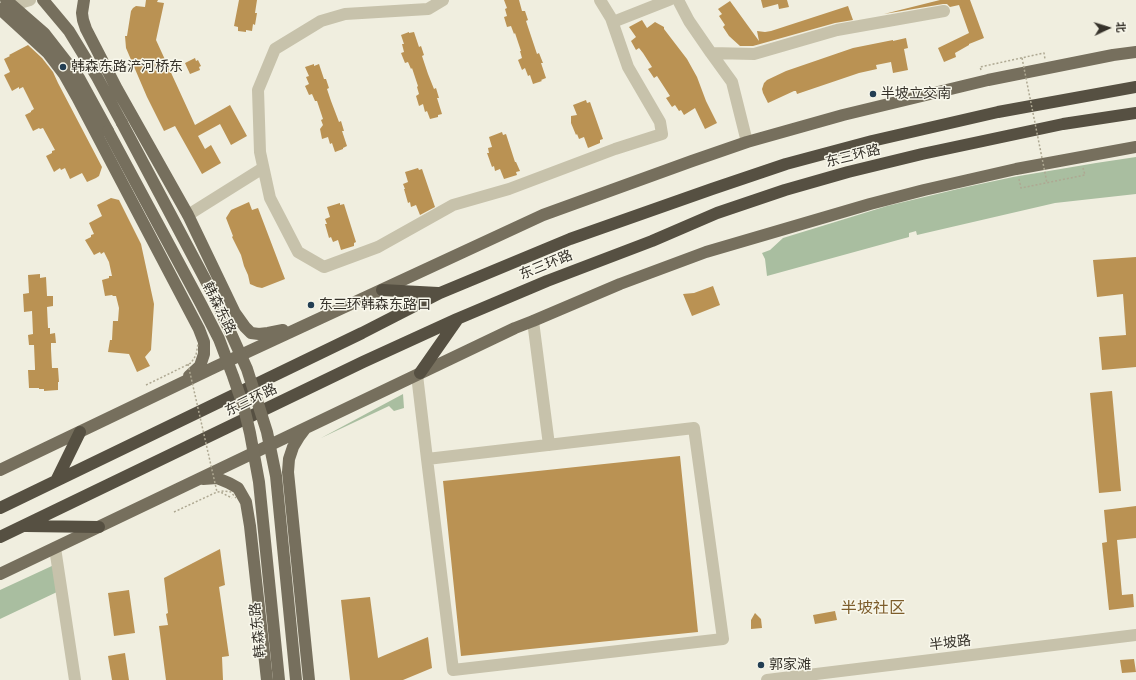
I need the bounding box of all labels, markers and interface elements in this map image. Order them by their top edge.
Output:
north arrow [1088,8,1128,48]
text: 北 [1115,21,1126,33]
place label: 韩森东路浐河桥东 [71,59,183,75]
marker: 韩森东路浐河桥东 [58,62,68,72]
place label: 半坡立交南 [881,86,951,102]
marker: 半坡立交南 [868,89,878,99]
street label: 东三环路 [824,141,882,171]
street label: 东三环路 [517,247,575,283]
street label: 韩森东路 [199,279,239,337]
place label: 东三环韩森东路口 [319,297,431,313]
marker: 东三环韩森东路口 [306,300,316,310]
street label: 东三环路 [222,380,280,420]
district label: 半坡社区 [841,598,905,618]
street label: 韩森东路 [247,601,269,659]
street label: 半坡路 [928,632,972,654]
place label: 郭家滩 [769,657,811,673]
marker: 郭家滩 [756,660,766,670]

